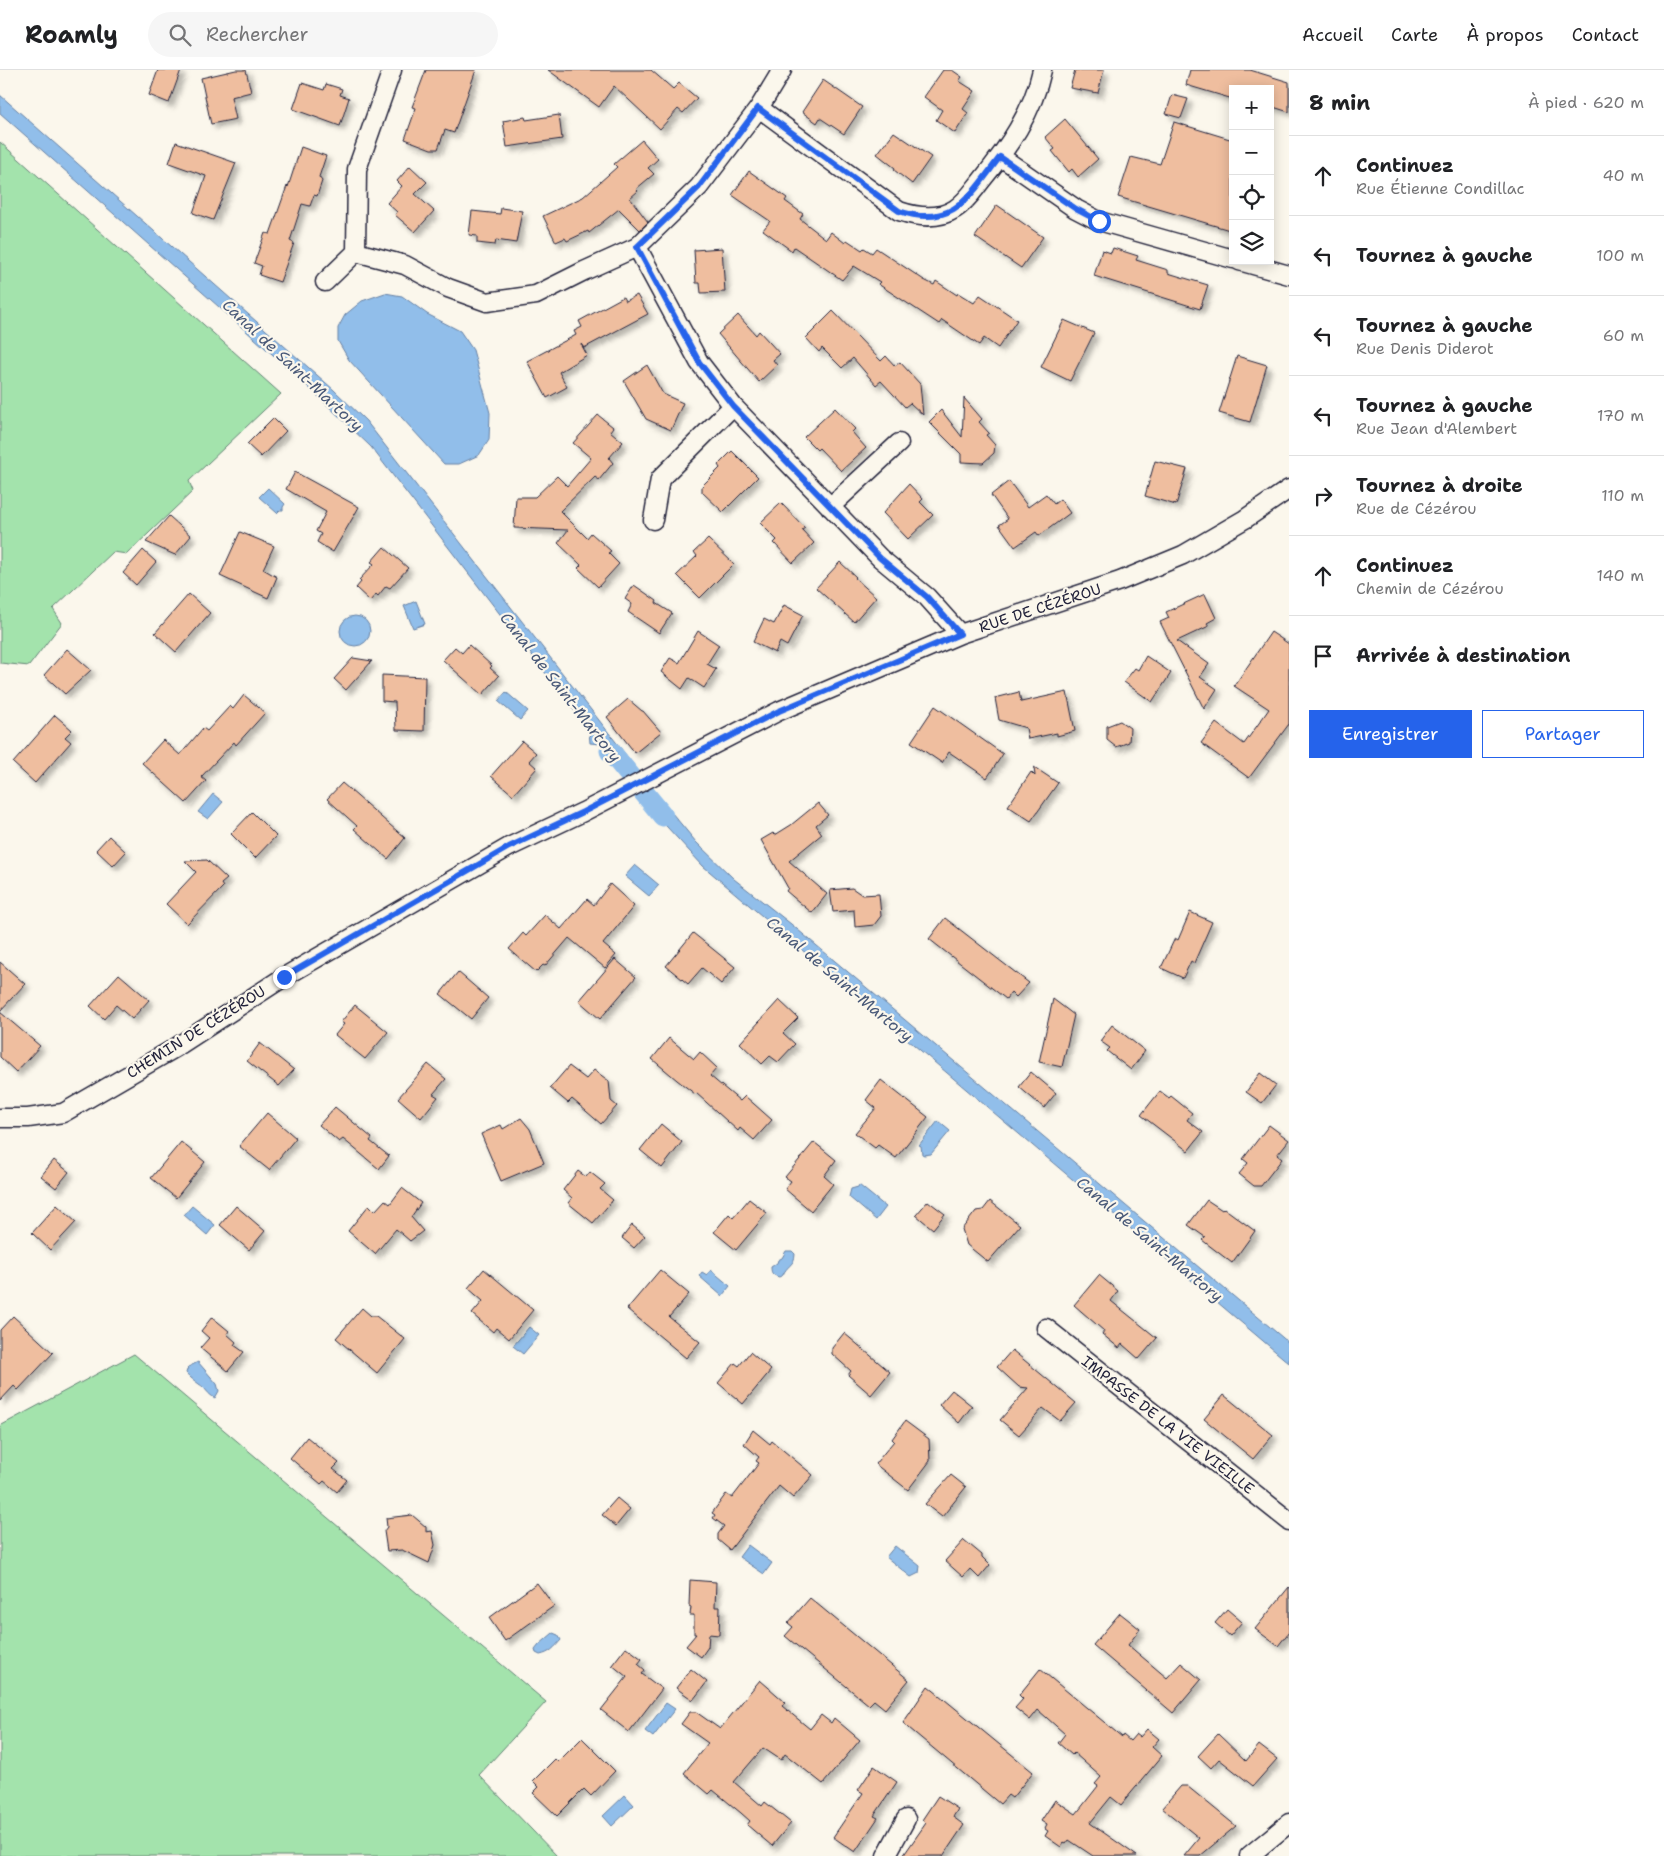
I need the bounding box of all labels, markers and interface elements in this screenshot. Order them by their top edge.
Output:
search box [148,12,498,57]
text: Roamly [25,19,118,51]
icon: search [166,21,194,49]
text: Rechercher [206,22,309,47]
text: Accueil [1302,23,1363,47]
text: Carte [1391,23,1438,47]
text: À propos [1466,23,1544,47]
text: Contact [1572,23,1639,47]
map controls [1229,85,1274,265]
button: + [1229,85,1274,130]
text: 8 min [1309,89,1370,117]
text: À pied · 620 m [1528,92,1644,113]
button: − [1229,130,1274,175]
text: Continuez [1356,153,1454,178]
icon: ahead [1309,162,1337,190]
text: 40 m [1602,165,1644,186]
button: locate [1229,175,1274,220]
text: Rue Étienne Condillac [1356,178,1525,199]
route start [1088,210,1111,233]
button: layers [1229,220,1274,265]
icon: left [1309,242,1337,270]
text: Tournez à gauche [1356,243,1533,268]
text: 100 m [1596,245,1644,266]
water label: Canal de Saint-Martory [218,295,367,436]
text: Tournez à gauche [1356,313,1533,338]
icon: left [1309,322,1337,350]
text: 60 m [1603,325,1644,346]
text: Rue Denis Diderot [1356,338,1494,359]
text: Tournez à gauche [1356,393,1533,418]
icon: left [1309,402,1337,430]
text: 170 m [1597,405,1644,426]
text: Rue Jean d'Alembert [1356,418,1517,439]
text: Tournez à droite [1356,473,1523,498]
icon: right [1309,482,1337,510]
text: 110 m [1601,485,1644,506]
text: Rue de Cézérou [1356,498,1477,519]
text: Continuez [1356,553,1454,578]
icon: ahead [1309,562,1337,590]
text: 140 m [1597,565,1644,586]
street label: RUE DE CÉZÉROU [976,578,1104,637]
text: Chemin de Cézérou [1356,578,1504,599]
water label: Canal de Saint-Martory [495,608,626,767]
icon: arrive [1309,642,1337,670]
text: Arrivée à destination [1356,643,1570,668]
button: Enregistrer [1309,710,1472,758]
button: Partager [1482,710,1644,758]
water label: Canal de Saint-Martory [762,912,917,1047]
route end [273,966,296,989]
street label: CHEMIN DE CÉZÉROU [122,980,269,1083]
water label: Canal de Saint-Martory [1072,1172,1227,1307]
street label: IMPASSE DE LA VIE VIEILLE [1078,1351,1258,1499]

